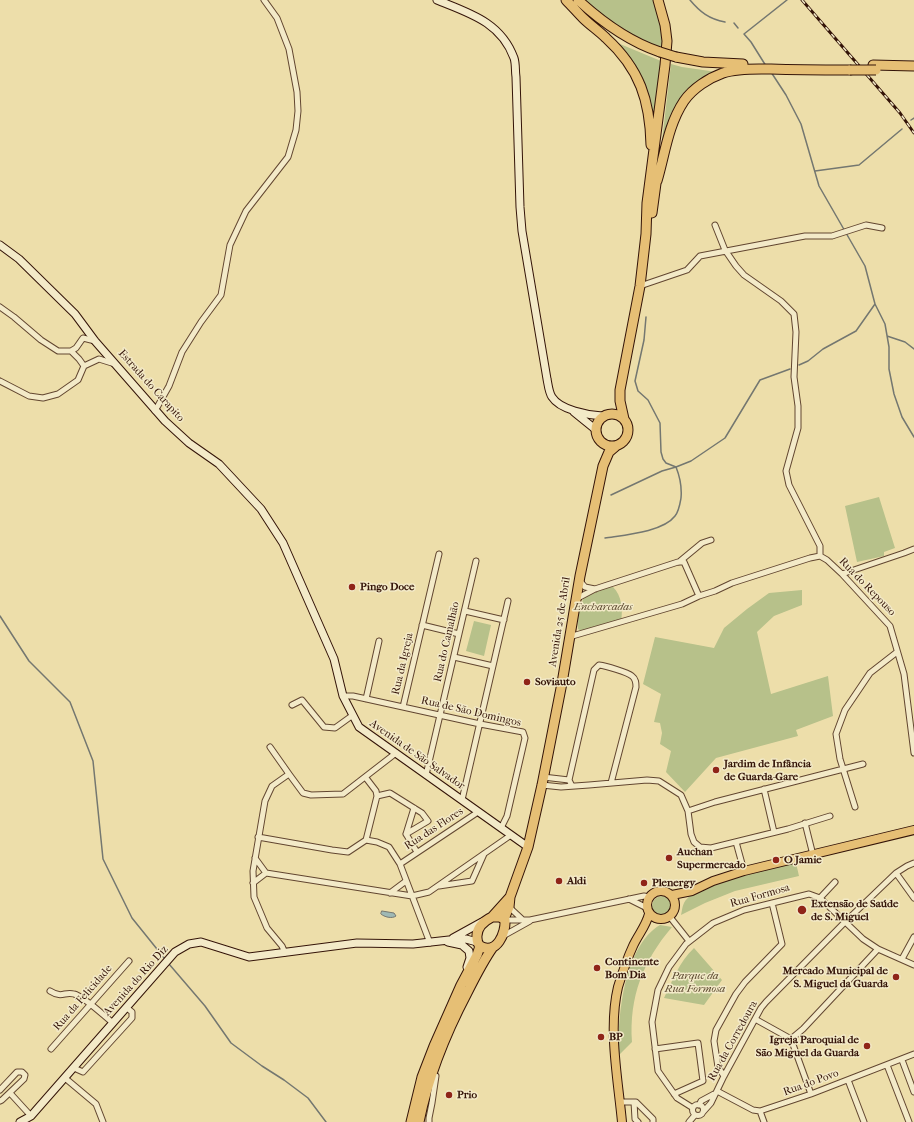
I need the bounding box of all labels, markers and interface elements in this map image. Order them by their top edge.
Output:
street label: Estrada do Carapito [115,347,187,425]
street label: Rua do Repouso [836,555,898,619]
street label: Avenida 25 de Abril [546,576,574,668]
place label: Pingo Doce [360,580,414,594]
marker: Pingo Doce [347,582,357,592]
park label: Encharcadas [574,600,632,614]
street label: Rua do Camalhão [431,601,463,683]
street label: Rua da Igreja [389,632,417,696]
place label: Soviauto [535,675,576,689]
marker: Soviauto [522,677,532,687]
street label: Rua de São Domingos [420,694,522,730]
street label: Avenida de São Salvador [367,717,467,793]
place label: Jardim de Infância de Guarda-Gare [724,757,811,783]
marker: Jardim de Infância de Guarda-Gare [711,765,721,775]
street label: Rua das Flores [402,805,466,853]
place label: Auchan Supermercado [677,845,746,871]
marker: Auchan Supermercado [664,853,674,863]
place label: O Jamie [784,853,822,867]
marker: O Jamie [771,855,781,865]
place label: Aldi [567,874,586,888]
marker: Aldi [554,876,564,886]
place label: Plenergy [652,876,695,890]
marker: Plenergy [639,878,649,888]
street label: Rua Formosa [729,881,791,911]
place label: Extensão de Saúde de S. Miguel [811,897,898,923]
marker: Extensão de Saúde de S. Miguel [796,904,808,916]
street label: Avenida do Rio Diz [101,943,171,1019]
place label: Continente Bom Dia [605,955,659,981]
street label: Rua da Felicidade [51,962,115,1034]
marker: Continente Bom Dia [592,963,602,973]
place label: Mercado Municipal de S. Miguel da Guarda [782,964,888,990]
park label: Parque da Rua Formosa [665,969,725,995]
marker: Mercado Municipal de S. Miguel da Guarda [891,972,901,982]
street label: Rua da Corredoura [705,998,761,1084]
place label: BP [609,1030,623,1044]
marker: BP [596,1032,606,1042]
place label: Igreja Paroquial de São Miguel da Guarda [756,1033,859,1059]
marker: Igreja Paroquial de São Miguel da Guarda [862,1041,872,1051]
street label: Rua do Povo [781,1067,841,1099]
place label: Prio [457,1088,477,1102]
marker: Prio [444,1090,454,1100]

